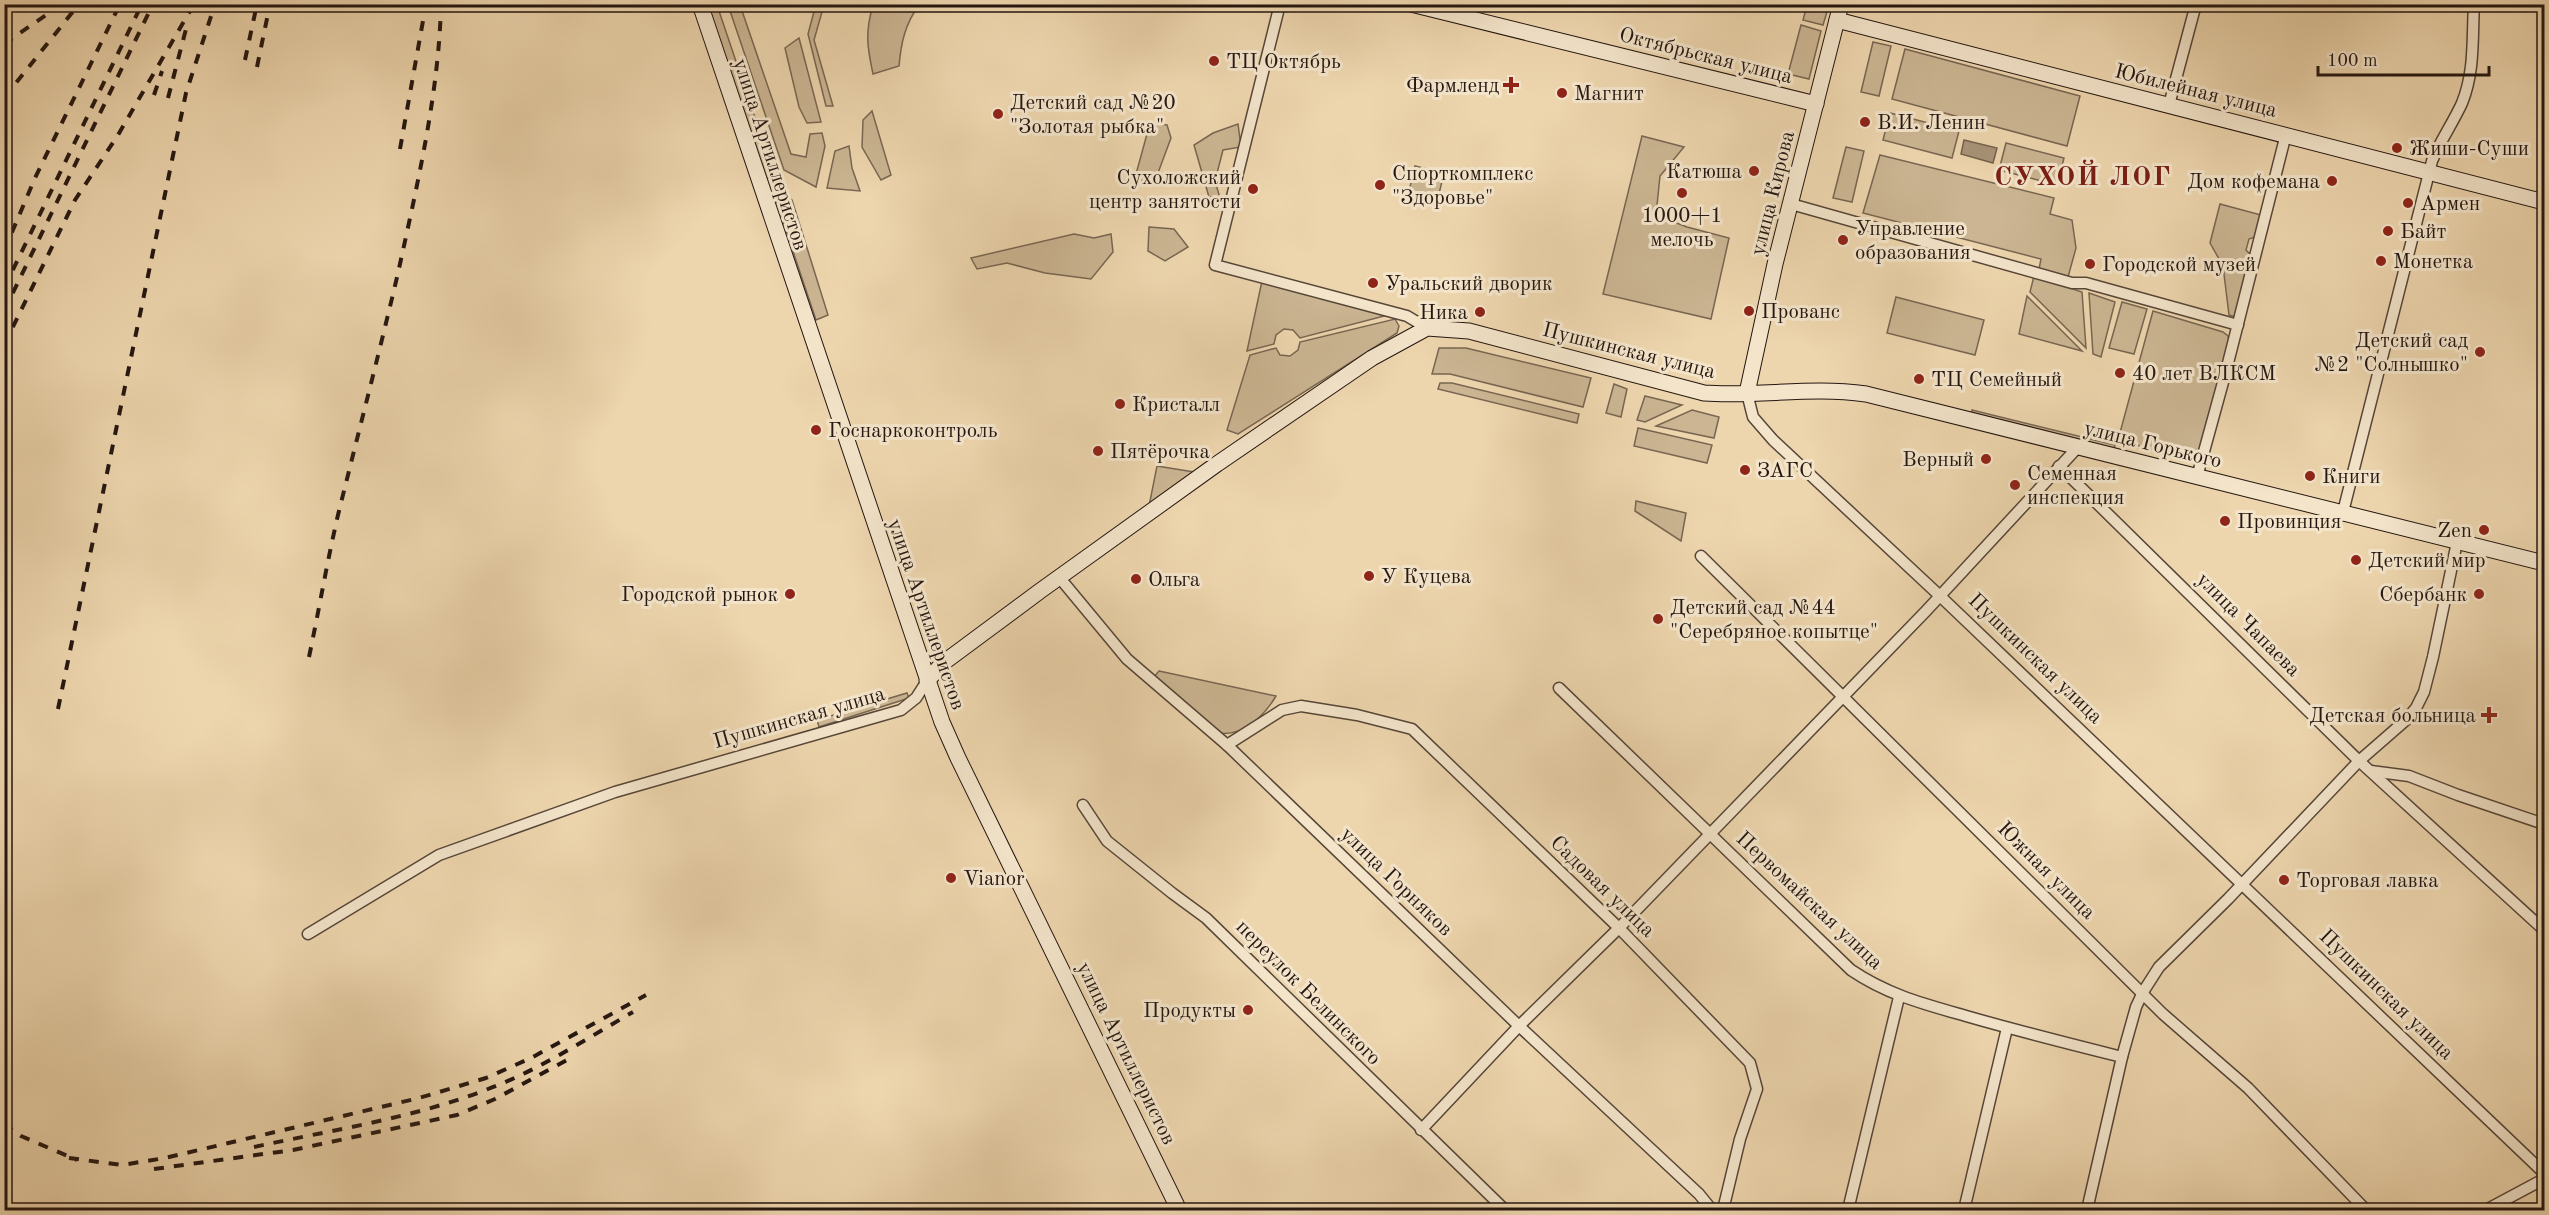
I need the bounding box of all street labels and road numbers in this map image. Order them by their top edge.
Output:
street label: Октябрьская улица [1617,25,1794,88]
street label: улица Артиллеристов [729,56,811,253]
street label: Юбилейная улица [2112,61,2279,122]
street label: улица Кирова [1748,129,1799,258]
street label: Пушкинская улица [1540,320,1717,383]
street label: улица Горького [2082,418,2224,473]
street label: улица Артиллеристов [883,516,968,713]
street label: улица Чапаева [2192,569,2304,681]
street label: Пушкинская улица [1964,590,2106,728]
street label: Пушкинская улица [711,684,888,753]
street label: Южная улица [1993,818,2099,924]
street label: улица Горняков [1336,824,1456,941]
street label: Первомайская улица [1732,828,1886,974]
street label: Садовая улица [1546,832,1658,942]
street label: переулок Белинского [1231,916,1385,1070]
street label: Пушкинская улица [2315,926,2457,1064]
street label: улица Артиллеристов [1072,959,1179,1148]

